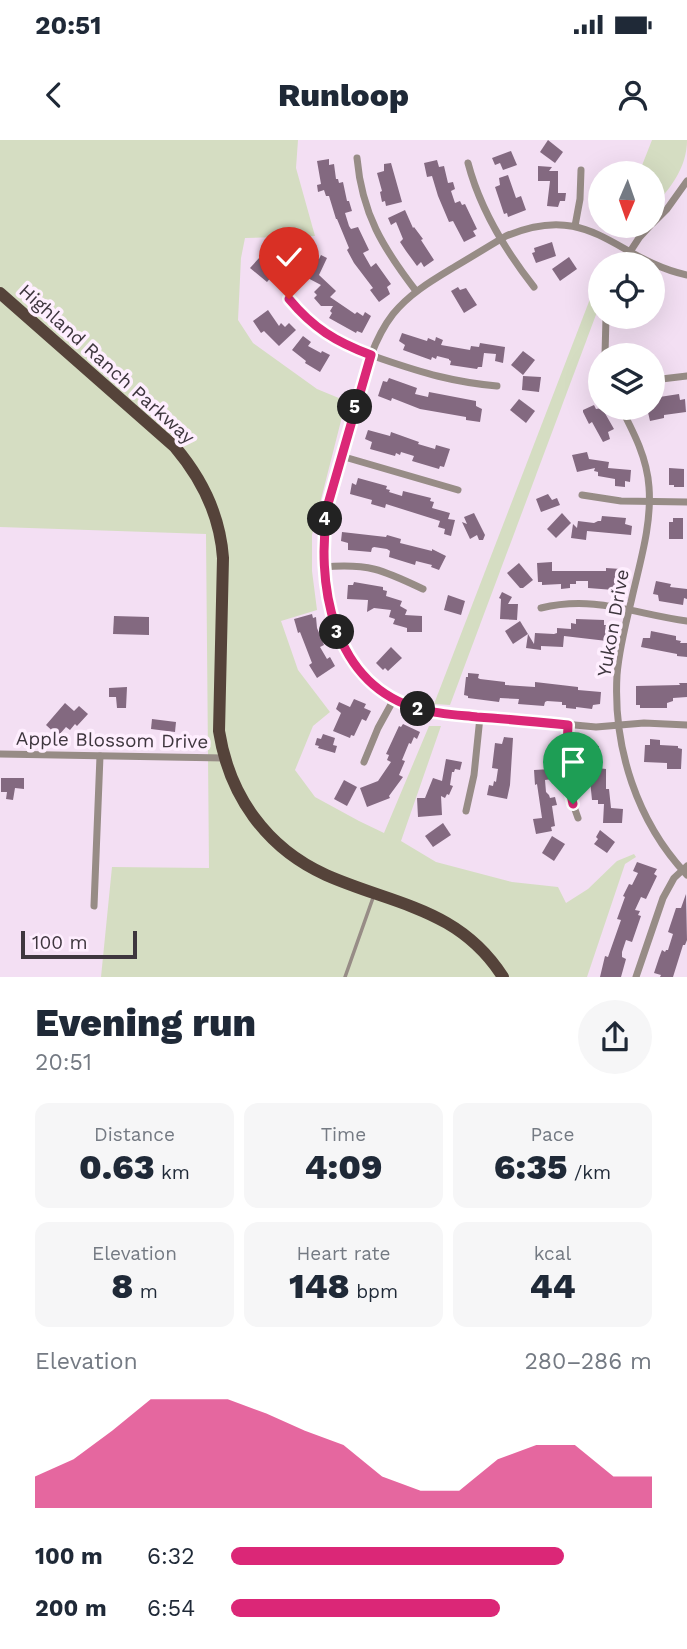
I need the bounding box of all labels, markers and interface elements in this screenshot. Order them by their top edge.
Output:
text: 20:51 [35,10,101,40]
icon: back [35,76,73,114]
text: Runloop [278,76,409,114]
icon: person [614,76,652,114]
north arrow [588,161,665,238]
map controls [588,161,665,420]
pin [259,227,319,299]
icon: check [270,238,308,276]
button: locate [588,252,665,329]
street label: Highland Ranch Parkway [15,279,200,449]
button: layers [588,343,665,420]
pin: 5 [338,390,372,424]
text: 5 [349,395,360,418]
pin: 4 [308,502,342,536]
text: 4 [318,507,331,530]
street label: Yukon Drive [592,567,634,679]
pin: 3 [320,615,354,650]
text: 3 [331,620,342,643]
pin: 2 [400,692,436,726]
text: 2 [412,697,423,720]
street label: Apple Blossom Drive [16,727,208,753]
pin [543,732,603,804]
icon: arrive [554,743,592,781]
scale bar [21,928,136,960]
text: 100 m [32,931,88,954]
button: share [578,1000,652,1074]
text: Evening run [35,1001,256,1045]
text: 20:51 [35,1049,92,1076]
text: Distance [94,1123,175,1146]
text: Time [321,1123,366,1146]
text: Pace [531,1123,574,1146]
text: 0.63 [79,1146,155,1188]
text: 4:09 [304,1146,383,1188]
text: 6:35 [494,1146,567,1188]
text: km [155,1161,190,1184]
text: /km [567,1161,611,1184]
text: Elevation [92,1242,177,1265]
text: Heart rate [297,1242,390,1265]
text: kcal [534,1242,571,1265]
text: 8 [111,1265,133,1307]
text: 148 [289,1265,350,1307]
text: 44 [529,1265,576,1307]
text: m [133,1280,158,1303]
text: bpm [350,1280,398,1303]
text: Elevation [35,1348,138,1375]
text: 280–286 m [524,1348,652,1375]
text: 100 m [35,1543,103,1570]
text: 6:32 [147,1543,195,1570]
text: 200 m [35,1595,107,1622]
text: 6:54 [147,1595,195,1622]

